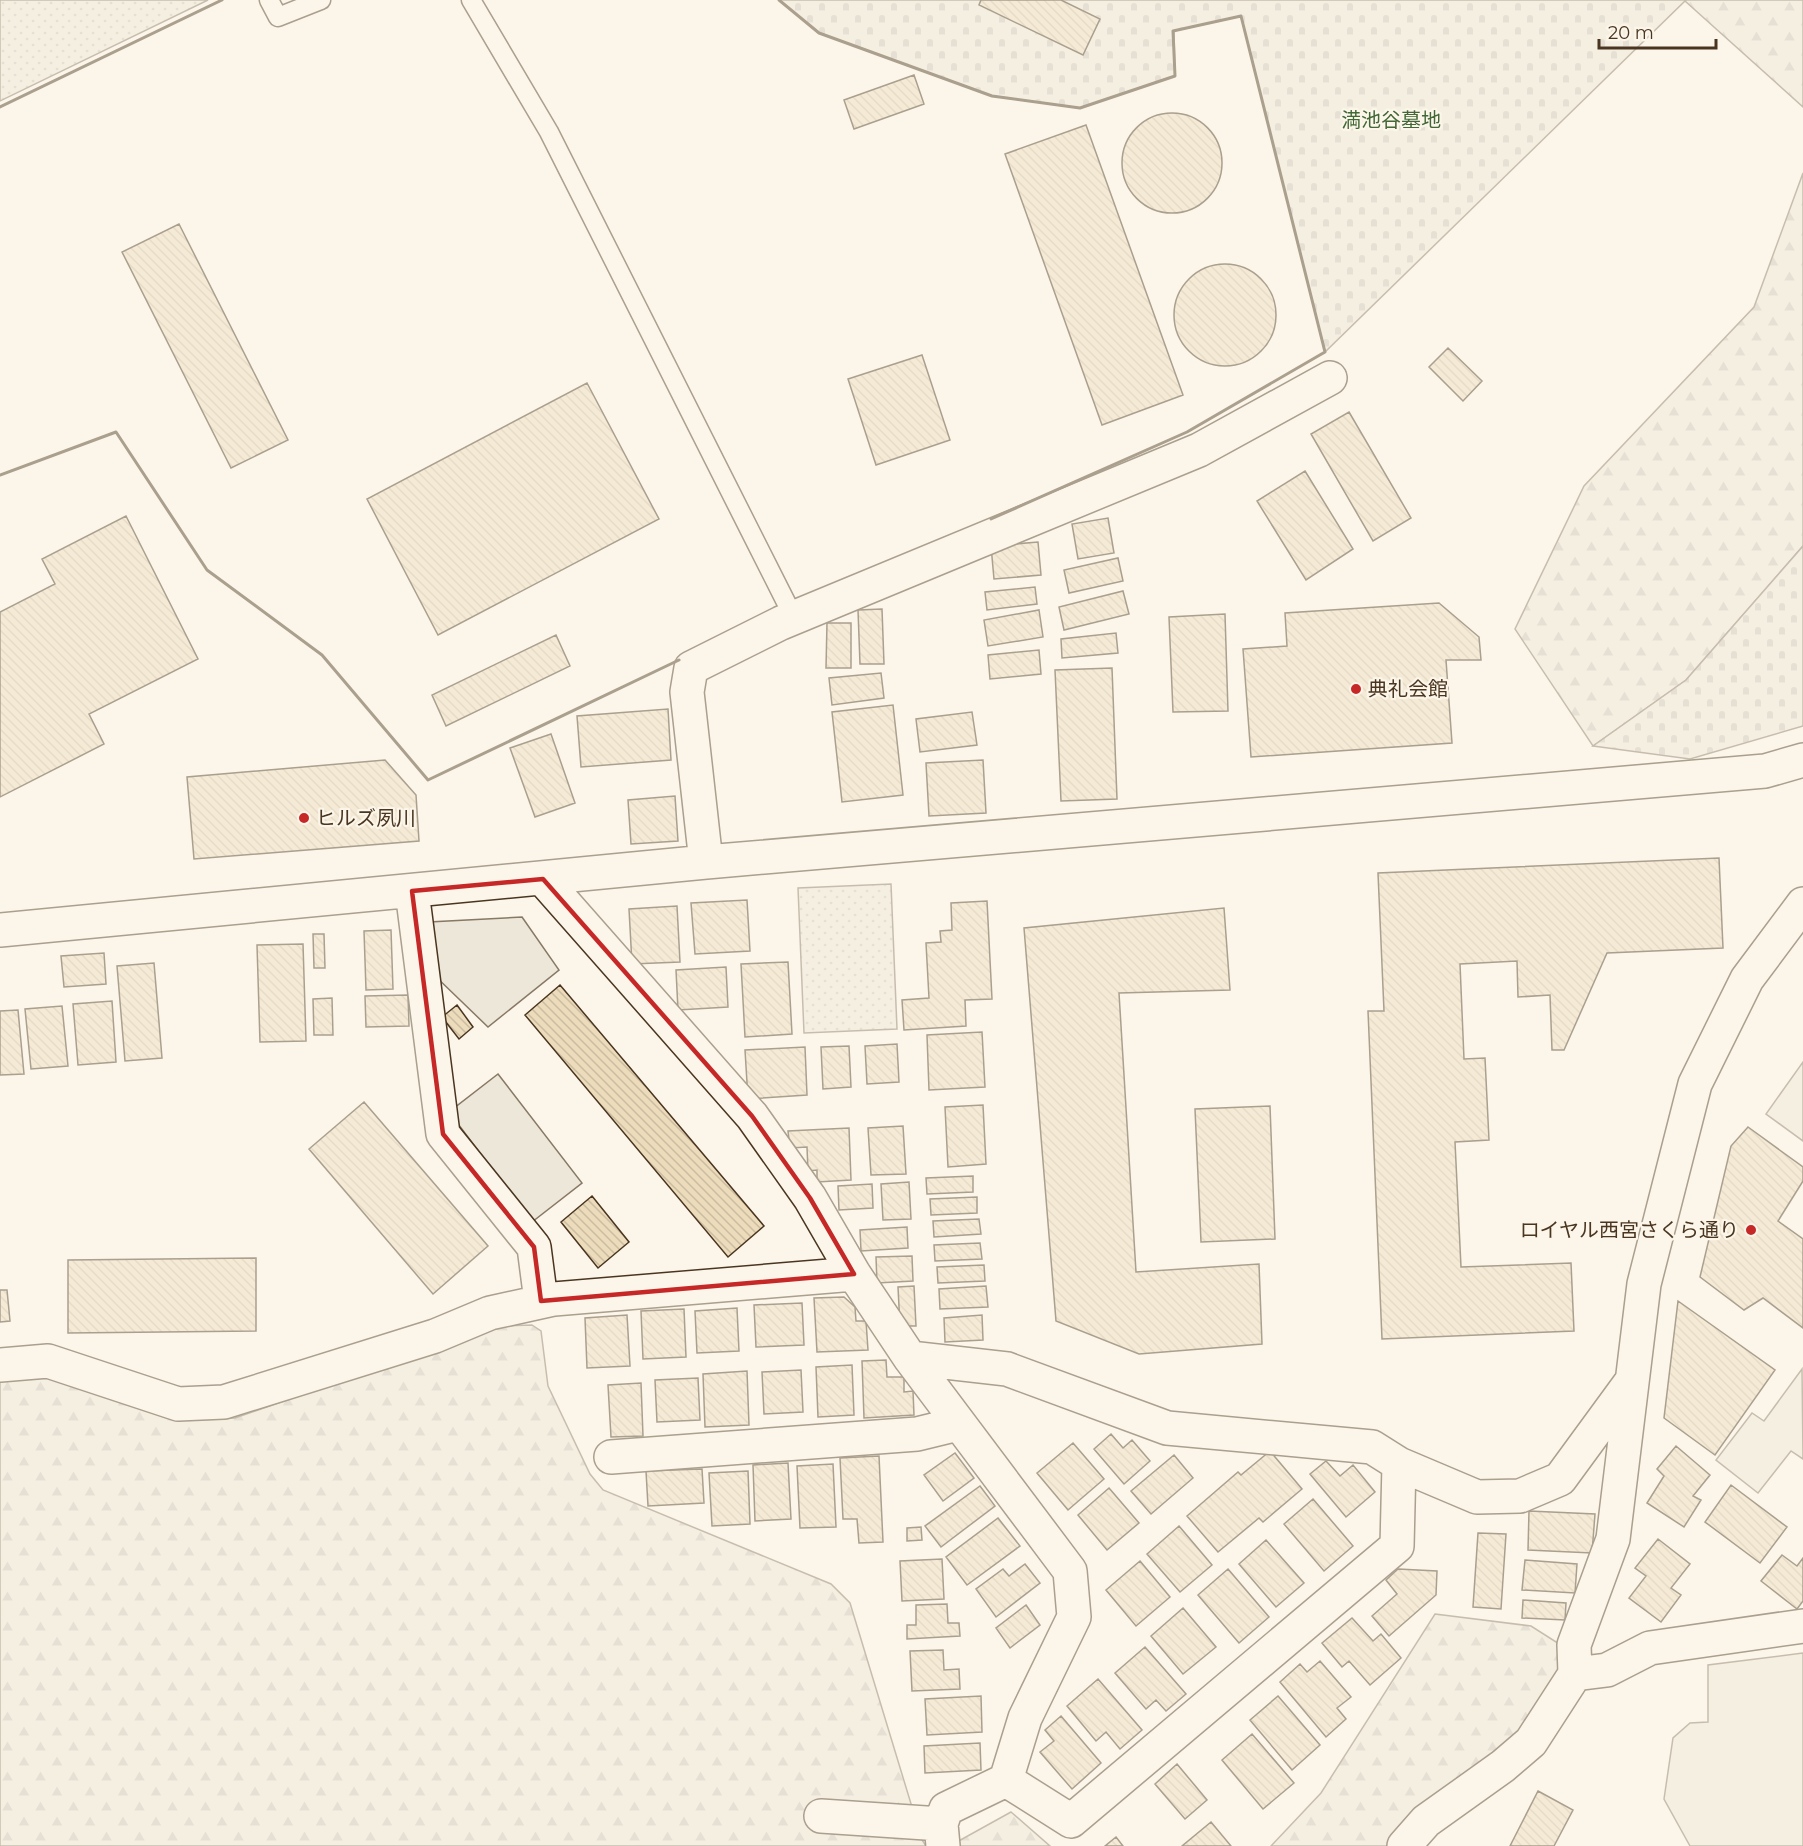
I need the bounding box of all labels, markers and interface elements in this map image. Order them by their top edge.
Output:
scale bar [1599,12,1716,50]
text: 20 m [1608,22,1654,44]
park label: 満池谷墓地 [1341,108,1441,132]
place label: 典礼会館 [1368,677,1448,701]
marker: 典礼会館 [1349,682,1363,696]
place label: ヒルズ夙川 [316,806,416,830]
marker: ヒルズ夙川 [297,811,311,825]
place label: ロイヤル西宮さくら通り [1520,1218,1739,1242]
marker: ロイヤル西宮さくら通り [1744,1223,1758,1237]

